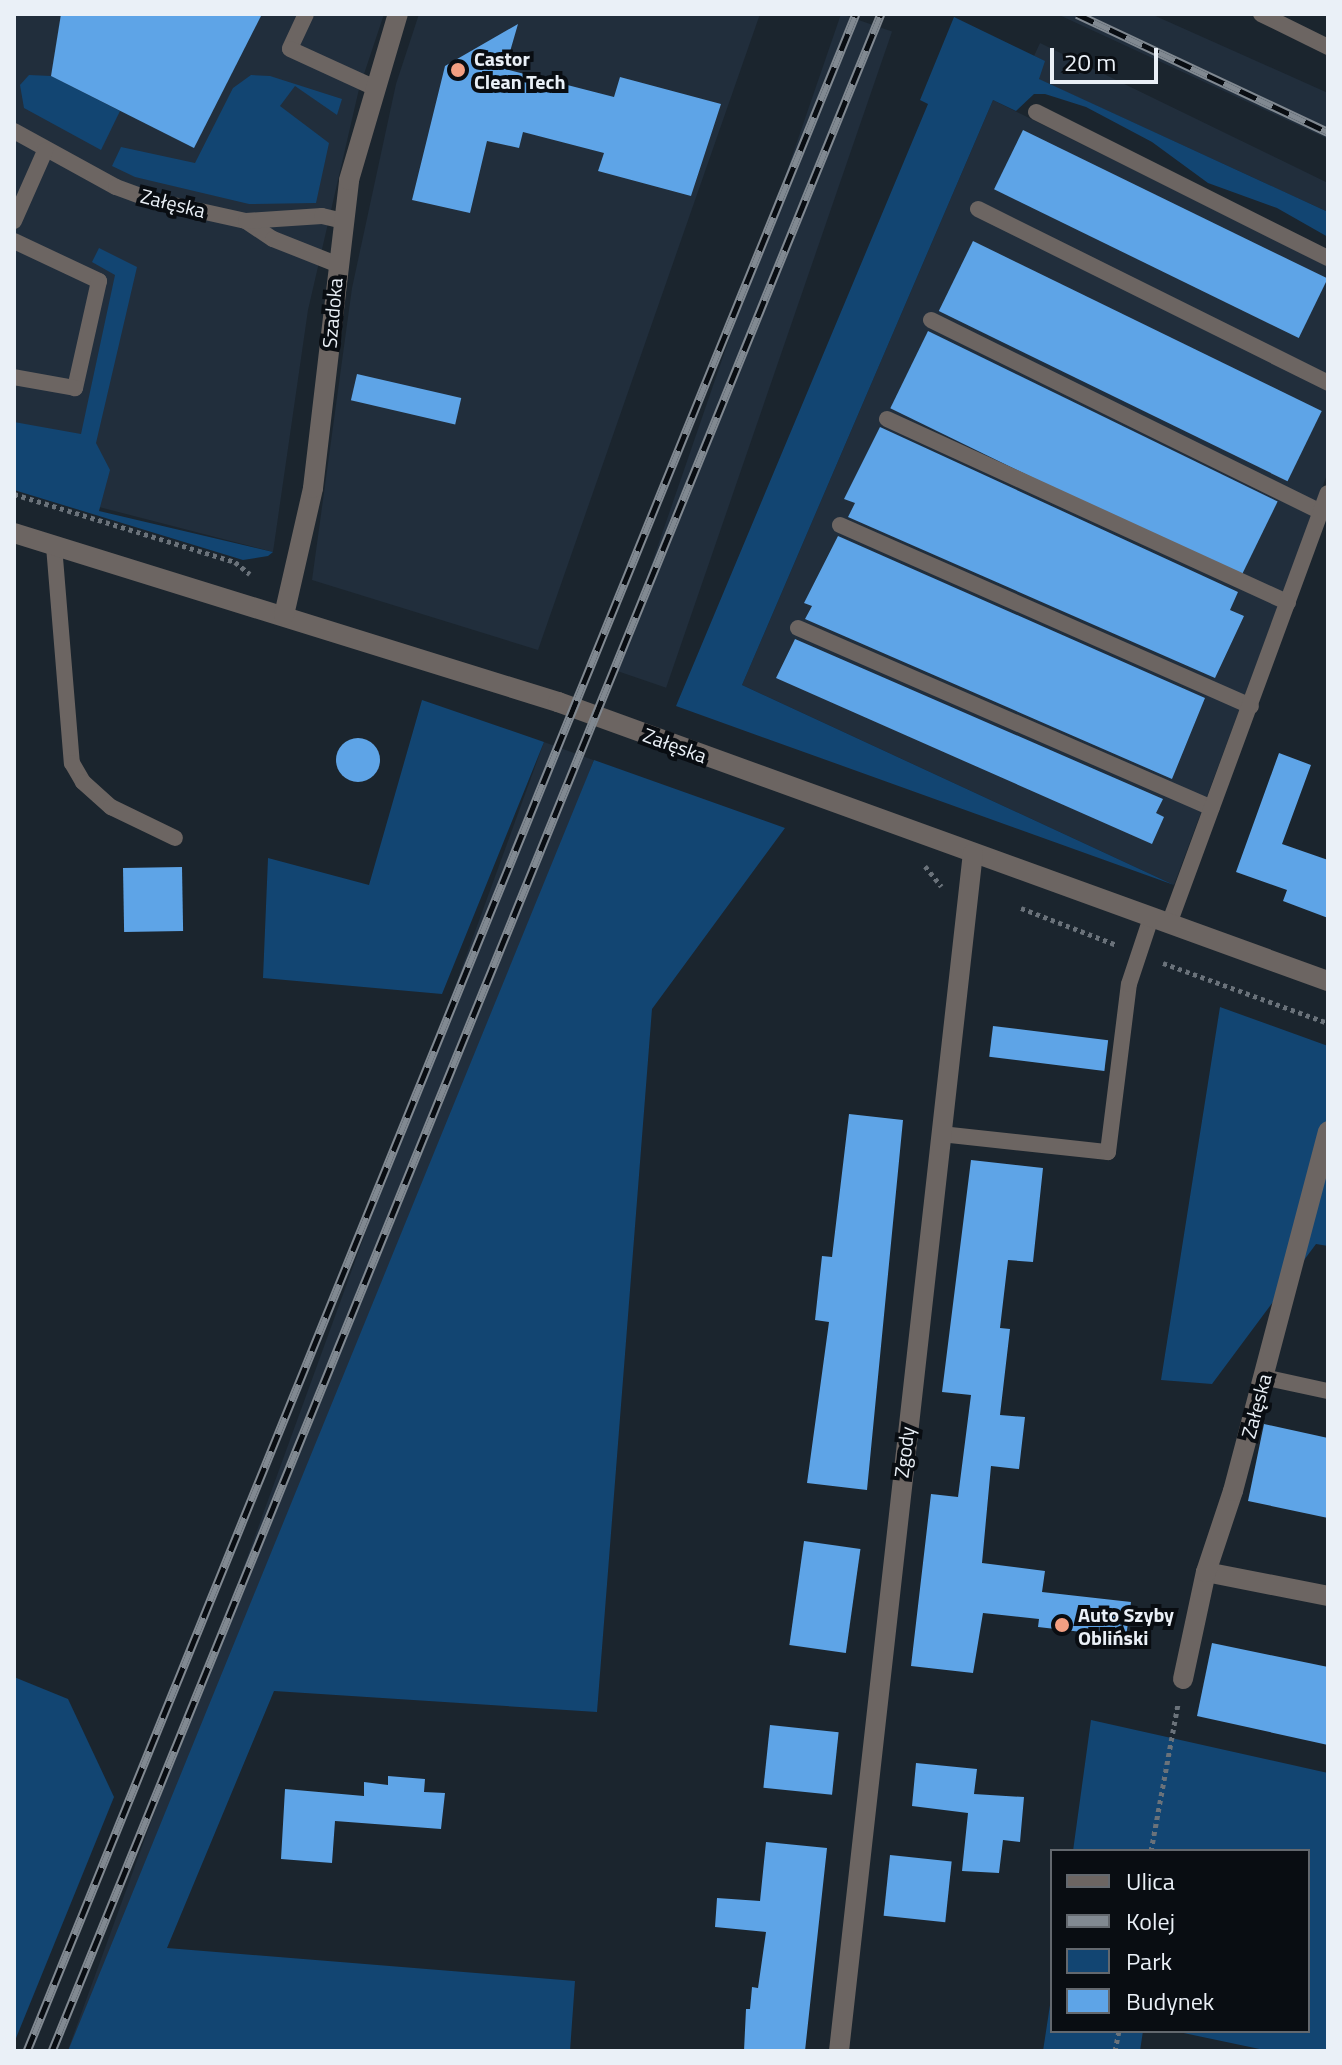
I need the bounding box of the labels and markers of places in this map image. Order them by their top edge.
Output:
place label: Castor Clean Tech [474,46,565,93]
marker: Castor Clean Tech [449,61,467,79]
place label: Auto Szyby Obliński [1078,1602,1174,1649]
marker: Auto Szyby Obliński [1053,1616,1071,1634]

